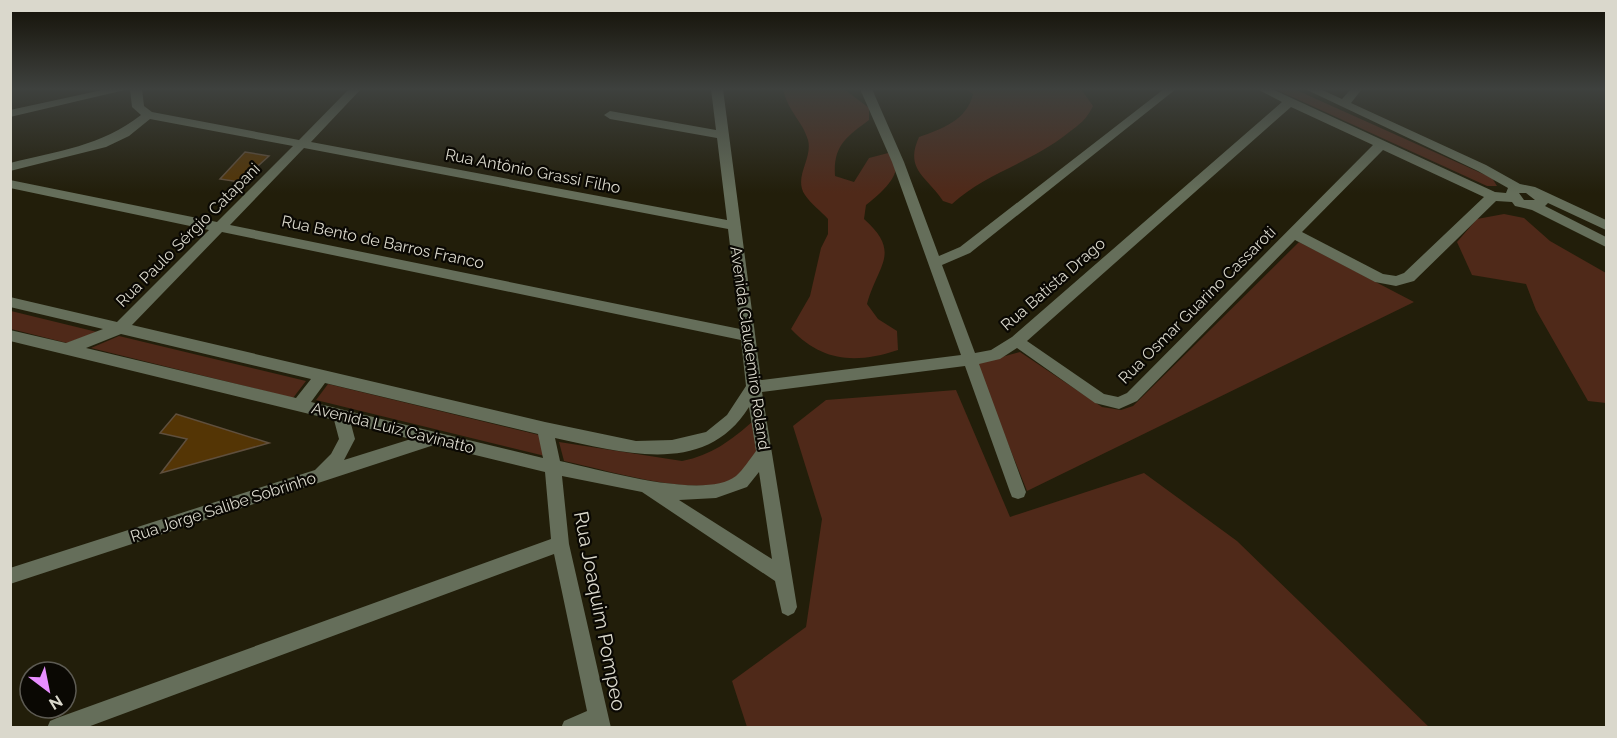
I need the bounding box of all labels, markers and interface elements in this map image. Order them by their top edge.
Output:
street label: Rua Antônio Grassi Filho [444,145,622,197]
street label: Rua Paulo Sérgio Catapani [112,159,264,311]
street label: Rua Bento de Barros Franco [280,211,486,273]
street label: Rua Osmar Guarino Cassaroti [1115,223,1279,387]
street label: Rua Batista Drago [997,234,1109,334]
street label: Avenida Claudemiro Roland [726,245,774,451]
street label: Avenida Luiz Cavinatto [310,399,476,457]
street label: Rua Jorge Salibe Sobrinho [128,468,318,546]
street label: Rua Joaquim Pompeo [569,509,631,713]
north arrow [18,660,78,720]
text: N [45,691,66,714]

